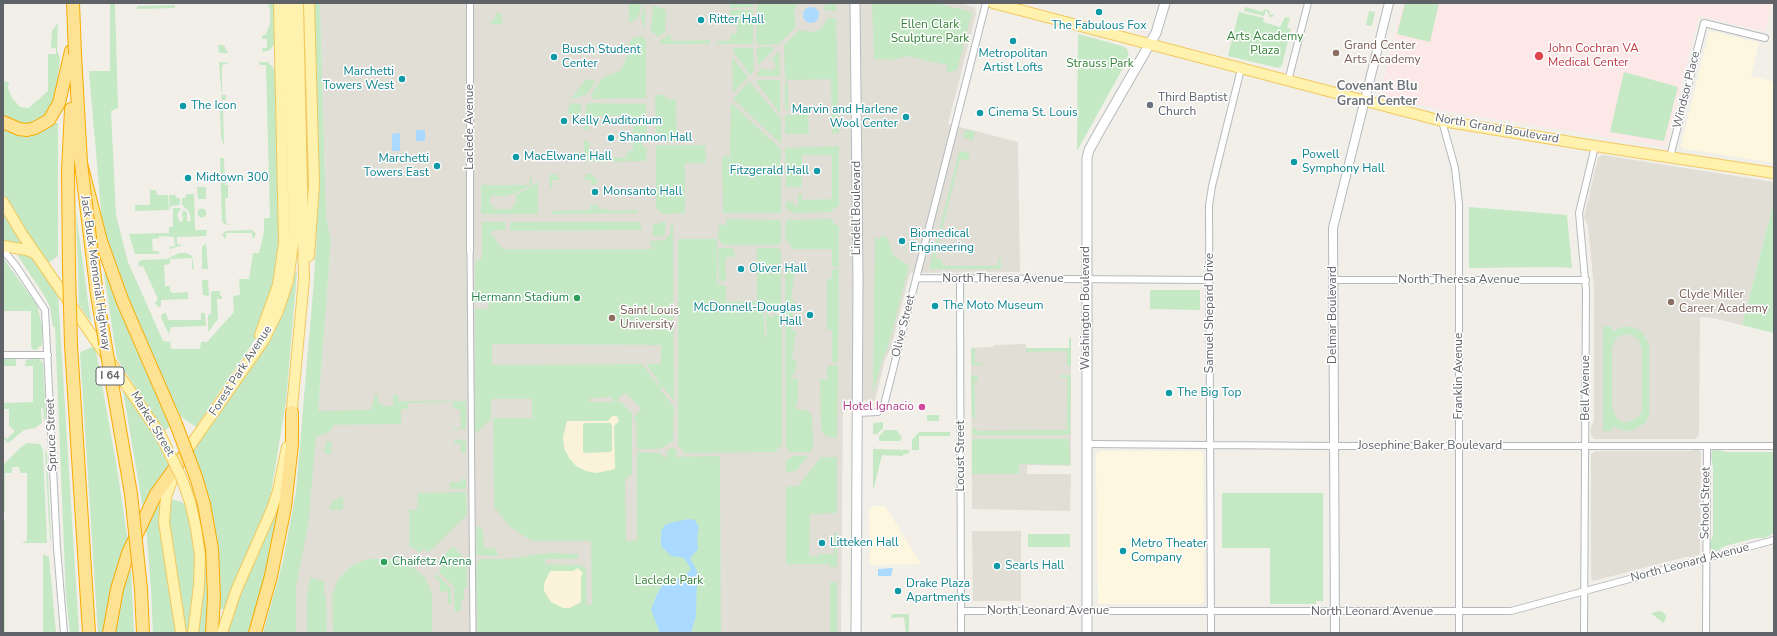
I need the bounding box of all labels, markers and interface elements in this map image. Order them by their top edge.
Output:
marker: The Fabulous Fox [1094,7,1104,17]
place label: Ritter Hall [709,13,764,27]
marker: Ritter Hall [696,15,706,25]
park label: Ellen Clark Sculpture Park [891,18,969,46]
place label: The Fabulous Fox [1052,19,1146,33]
park label: Arts Academy Plaza [1227,30,1303,58]
marker: Metropolitan Artist Lofts [1008,36,1018,46]
place label: Grand Center Arts Academy [1344,39,1421,67]
place label: John Cochran VA Medical Center [1548,42,1639,70]
place label: Busch Student Center [562,43,641,71]
place label: Metropolitan Artist Lofts [978,47,1048,75]
marker: Grand Center Arts Academy [1331,48,1341,58]
marker: John Cochran VA Medical Center [1533,50,1545,62]
street label: Windsor Place [1670,50,1704,130]
marker: Busch Student Center [549,52,559,62]
park label: Strauss Park [1066,57,1134,71]
place label: Marchetti Towers West [323,65,394,93]
marker: Marchetti Towers West [397,74,407,84]
district label: Covenant Blu Grand Center [1337,79,1417,110]
street label: Laclede Avenue [463,84,477,170]
place label: Third Baptist Church [1158,91,1227,119]
place label: The Icon [191,99,237,113]
marker: Third Baptist Church [1145,100,1155,110]
marker: The Icon [178,101,188,111]
place label: Marvin and Harlene Wool Center [792,103,898,131]
place label: Cinema St. Louis [988,106,1078,120]
marker: Cinema St. Louis [975,108,985,118]
street label: North Grand Boulevard [1434,111,1560,147]
marker: Marvin and Harlene Wool Center [901,112,911,122]
place label: Kelly Auditorium [572,114,662,128]
marker: Kelly Auditorium [559,116,569,126]
place label: Shannon Hall [619,131,692,145]
marker: Shannon Hall [606,133,616,143]
place label: Powell Symphony Hall [1302,148,1385,176]
place label: MacElwane Hall [524,150,612,164]
place label: Marchetti Towers East [363,152,429,180]
marker: MacElwane Hall [511,152,521,162]
marker: Powell Symphony Hall [1289,157,1299,167]
marker: Marchetti Towers East [432,161,442,171]
street label: Lindell Boulevard [850,161,864,255]
place label: Fitzgerald Hall [730,164,809,178]
marker: Fitzgerald Hall [812,166,822,176]
place label: Midtown 300 [196,171,268,185]
marker: Midtown 300 [183,173,193,183]
place label: Monsanto Hall [603,185,682,199]
marker: Monsanto Hall [590,187,600,197]
street label: Jack Buck Memorial Highway [77,195,113,351]
place label: Biomedical Engineering [910,227,974,255]
marker: Biomedical Engineering [897,236,907,246]
street label: Washington Boulevard [1079,246,1093,370]
street label: Samuel Shepard Drive [1203,253,1217,373]
place label: Oliver Hall [749,262,807,276]
marker: Oliver Hall [736,264,746,274]
street label: Delmar Boulevard [1326,266,1340,364]
street label: North Theresa Avenue [942,272,1064,286]
street label: North Theresa Avenue [1398,273,1520,287]
place label: Clyde Miller Career Academy [1679,288,1768,316]
place label: Hermann Stadium [471,291,569,305]
marker: Hermann Stadium [572,293,582,303]
street label: Olive Street [889,293,919,359]
marker: Clyde Miller Career Academy [1666,297,1676,307]
place label: The Moto Museum [943,299,1043,313]
place label: McDonnell-Douglas Hall [693,301,802,329]
marker: The Moto Museum [930,301,940,311]
place label: Saint Louis University [620,304,679,332]
marker: McDonnell-Douglas Hall [805,310,815,320]
marker: Saint Louis University [607,313,617,323]
street label: Forest Park Avenue [207,323,275,419]
street label: Franklin Avenue [1452,333,1466,419]
street label: Bell Avenue [1579,355,1593,421]
road number: I 64 [96,367,124,385]
place label: The Big Top [1177,386,1241,400]
marker: The Big Top [1164,388,1174,398]
street label: Market Street [127,389,177,459]
street label: Spruce Street [44,398,60,472]
place label: Hotel Ignacio [843,400,914,414]
marker: Hotel Ignacio [917,402,927,412]
street label: Locust Street [954,420,968,492]
street label: Josephine Baker Boulevard [1358,439,1502,453]
street label: School Street [1698,467,1714,539]
place label: Litteken Hall [830,536,899,550]
place label: Metro Theater Company [1131,537,1207,565]
marker: Litteken Hall [817,538,827,548]
street label: North Leonard Avenue [1629,540,1751,586]
marker: Metro Theater Company [1118,546,1128,556]
place label: Chaifetz Arena [392,555,472,569]
marker: Chaifetz Arena [379,557,389,567]
place label: Searls Hall [1005,559,1064,573]
marker: Searls Hall [992,561,1002,571]
park label: Laclede Park [635,574,703,588]
place label: Drake Plaza Apartments [906,577,970,605]
marker: Drake Plaza Apartments [893,586,903,596]
street label: North Leonard Avenue [987,604,1109,618]
street label: North Leonard Avenue [1311,605,1433,619]

